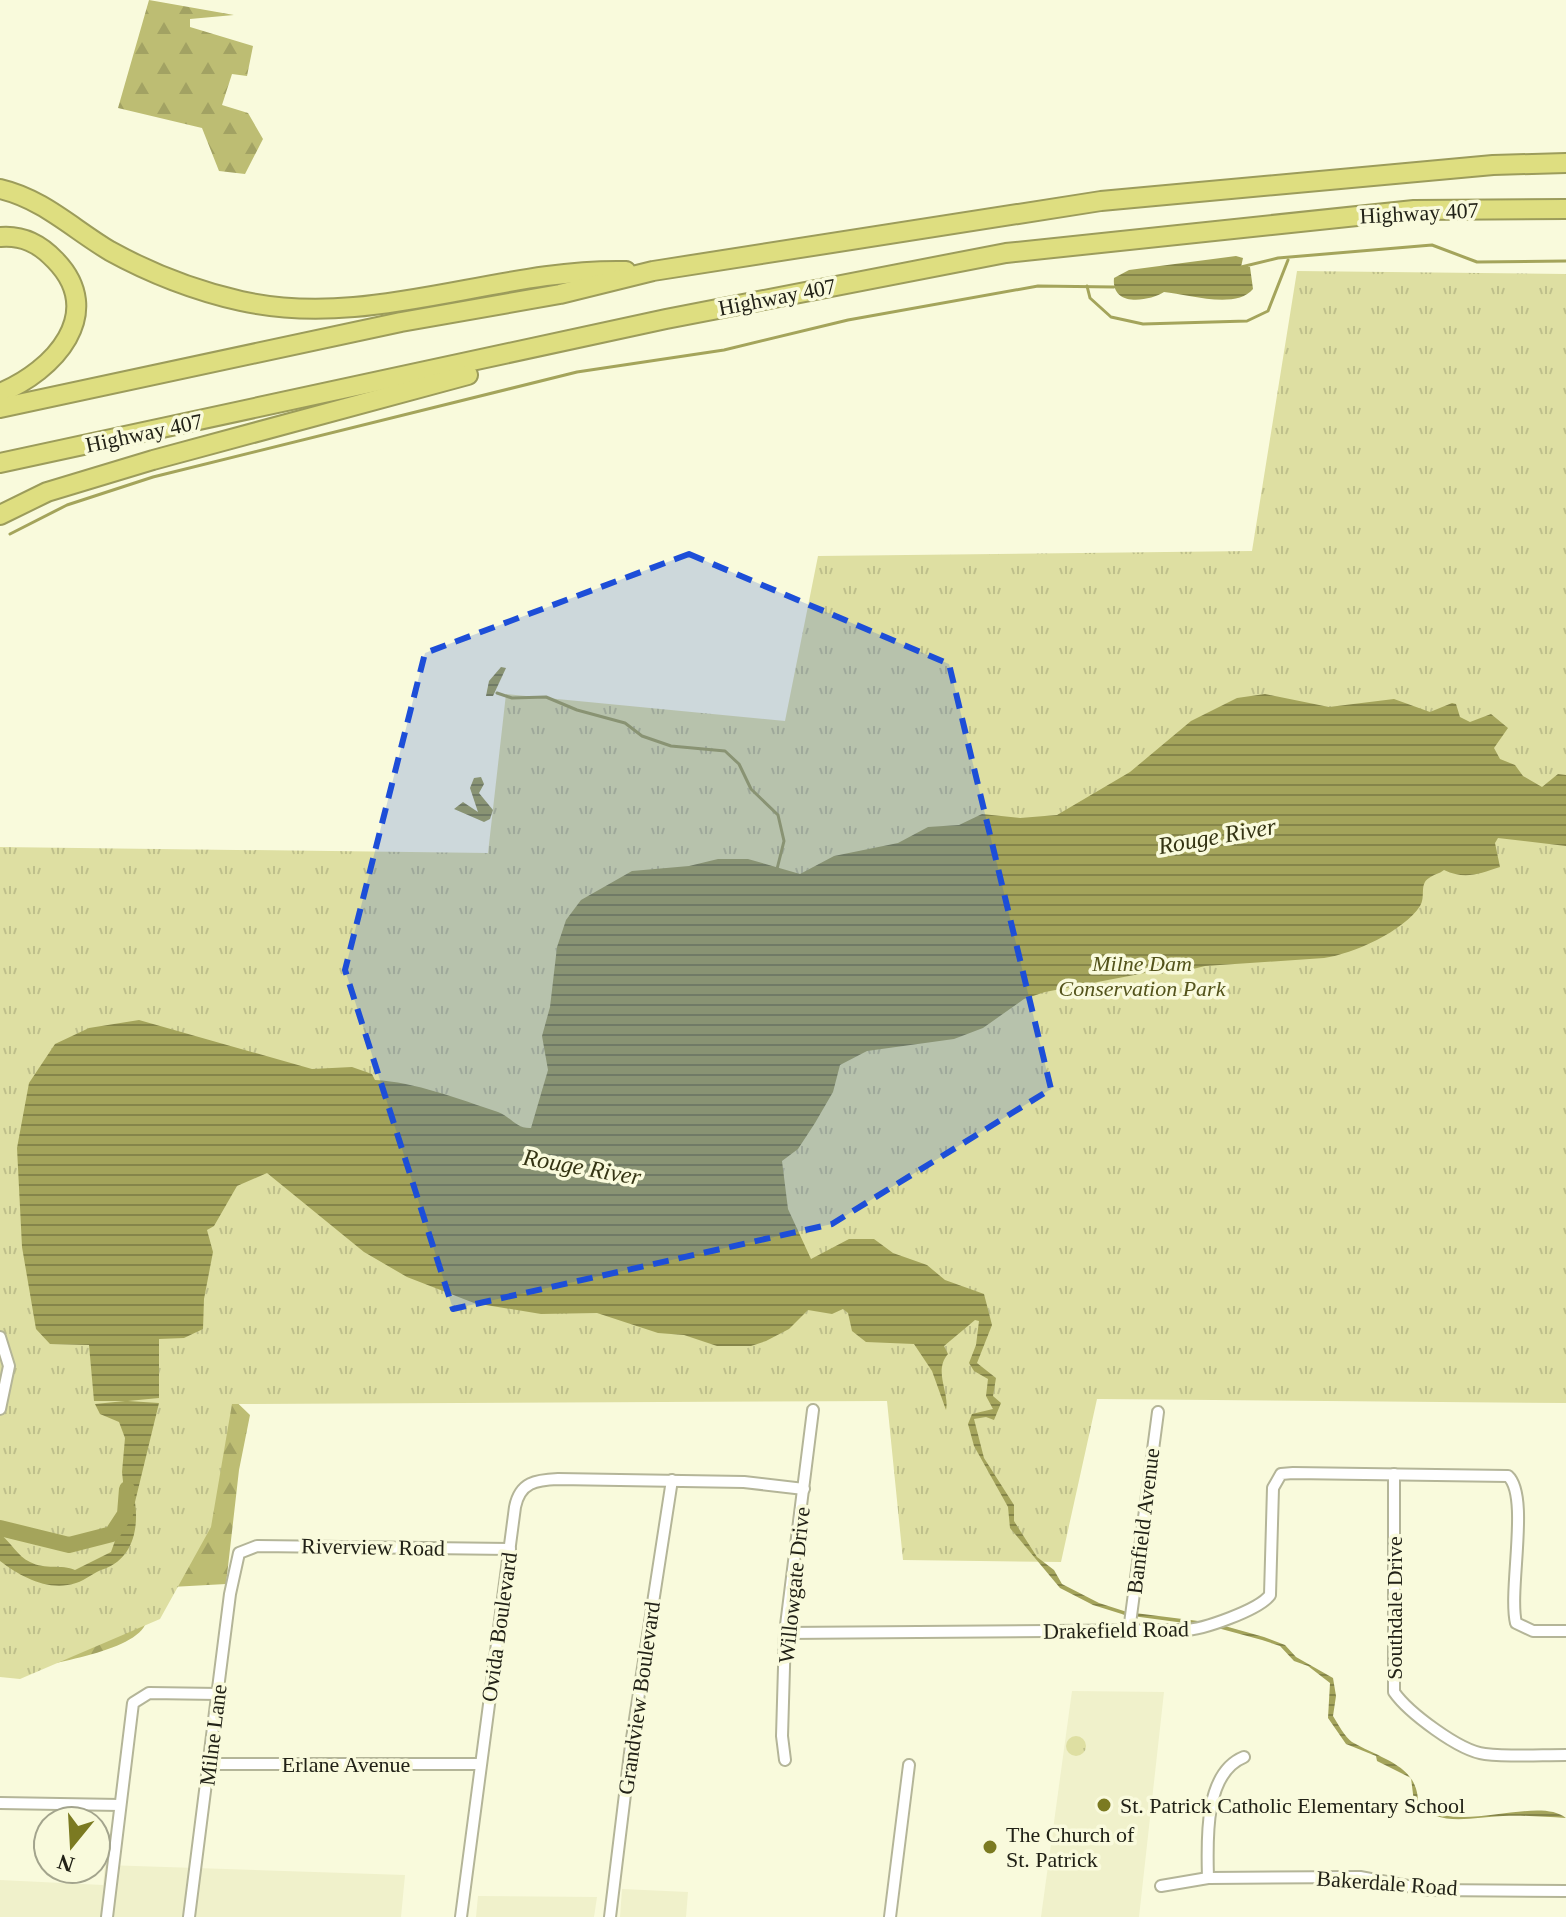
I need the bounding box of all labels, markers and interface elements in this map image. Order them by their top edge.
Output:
street label: Highway 407 [1359,197,1479,229]
street label: Highway 407 [716,273,838,321]
street label: Highway 407 [83,408,205,458]
water label: Rouge River [1155,813,1279,859]
park label: Milne Dam Conservation Park [1059,951,1227,1001]
water label: Rouge River [520,1144,644,1190]
street label: Banfield Avenue [1122,1447,1164,1595]
street label: Willowgate Drive [773,1505,815,1665]
street label: Riverview Road [301,1533,445,1561]
street label: Southdale Drive [1382,1536,1407,1680]
street label: Ovida Boulevard [476,1551,522,1703]
street label: Grandview Boulevard [613,1600,665,1796]
street label: Drakefield Road [1043,1616,1189,1644]
street label: Milne Lane [194,1683,232,1787]
street label: Erlane Avenue [282,1752,410,1777]
place label: St. Patrick Catholic Elementary School [1120,1793,1465,1818]
marker: St. Patrick Catholic Elementary School [1095,1796,1113,1814]
north arrow [32,1805,112,1885]
place label: The Church of St. Patrick [1006,1822,1135,1872]
marker: The Church of St. Patrick [981,1838,999,1856]
text: N [54,1849,77,1878]
street label: Bakerdale Road [1316,1866,1458,1900]

